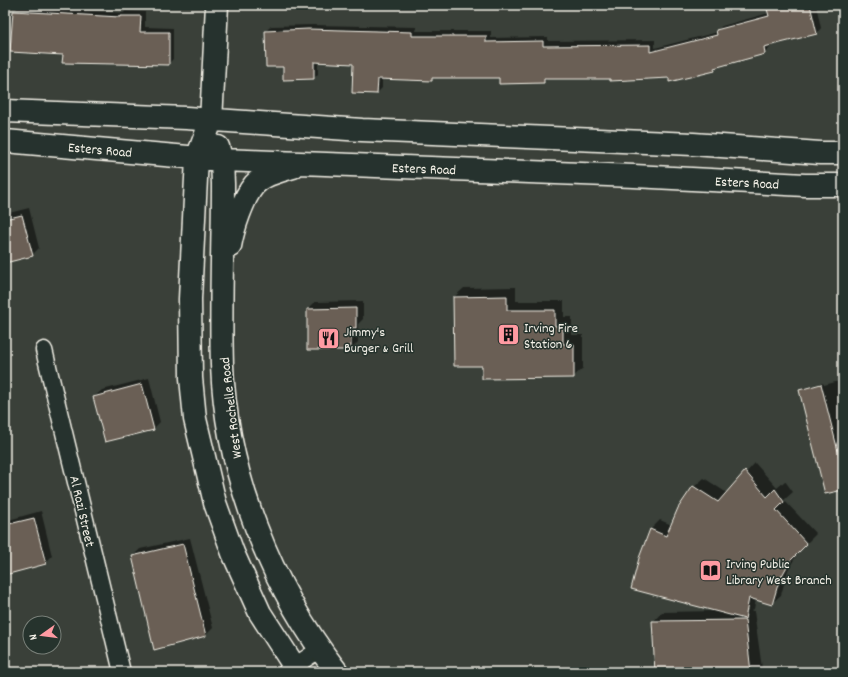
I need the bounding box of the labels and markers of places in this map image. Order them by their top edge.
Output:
place label: Irving Fire Station 6 [524,319,578,355]
building icon: Irving Fire Station 6 [495,322,521,348]
place label: Jimmy's Burger & Grill [344,323,414,359]
restaurant icon: Jimmy's Burger & Grill [316,326,342,352]
place label: Irving Public Library West Branch [726,555,832,591]
library icon: Irving Public Library West Branch [697,558,723,584]

